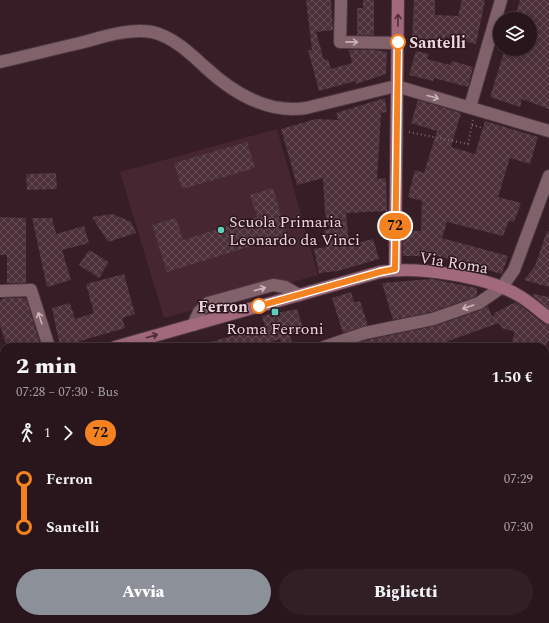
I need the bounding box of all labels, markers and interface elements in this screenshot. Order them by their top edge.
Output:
map controls [493,12,537,56]
button: layers [493,12,537,56]
one-way arrow [394,14,402,27]
place label: Santelli [409,31,466,55]
marker: Santelli [390,34,406,50]
one-way arrow [345,38,358,46]
one-way arrow [426,94,439,101]
place label: Scuola Primaria Leonardo da Vinci [229,210,360,252]
line badge: 72 [377,213,413,239]
text: 72 [387,215,403,236]
marker: Scuola Primaria Leonardo da Vinci [216,225,226,235]
street label: Via Roma [418,246,490,280]
one-way arrow [254,285,267,292]
place label: Ferron [198,295,248,319]
marker: Ferron [251,298,267,314]
one-way arrow [463,303,475,311]
marker: Roma Ferroni [270,307,280,317]
one-way arrow [36,312,43,325]
place label: Roma Ferroni [226,317,324,341]
one-way arrow [146,332,159,339]
text: 2 min [16,350,77,383]
text: 1.50 € [492,366,533,389]
text: 07:28 – 07:30 · Bus [16,382,119,402]
icon: walk [16,422,38,444]
icon: forward [57,422,79,444]
text: 72 [93,422,108,443]
text: 1 [44,423,51,443]
text: Ferron [46,468,93,491]
text: 07:29 [504,469,533,489]
text: Santelli [46,516,100,539]
text: 07:30 [504,517,533,537]
button: Avvia [16,569,271,615]
button: Biglietti [279,569,533,615]

